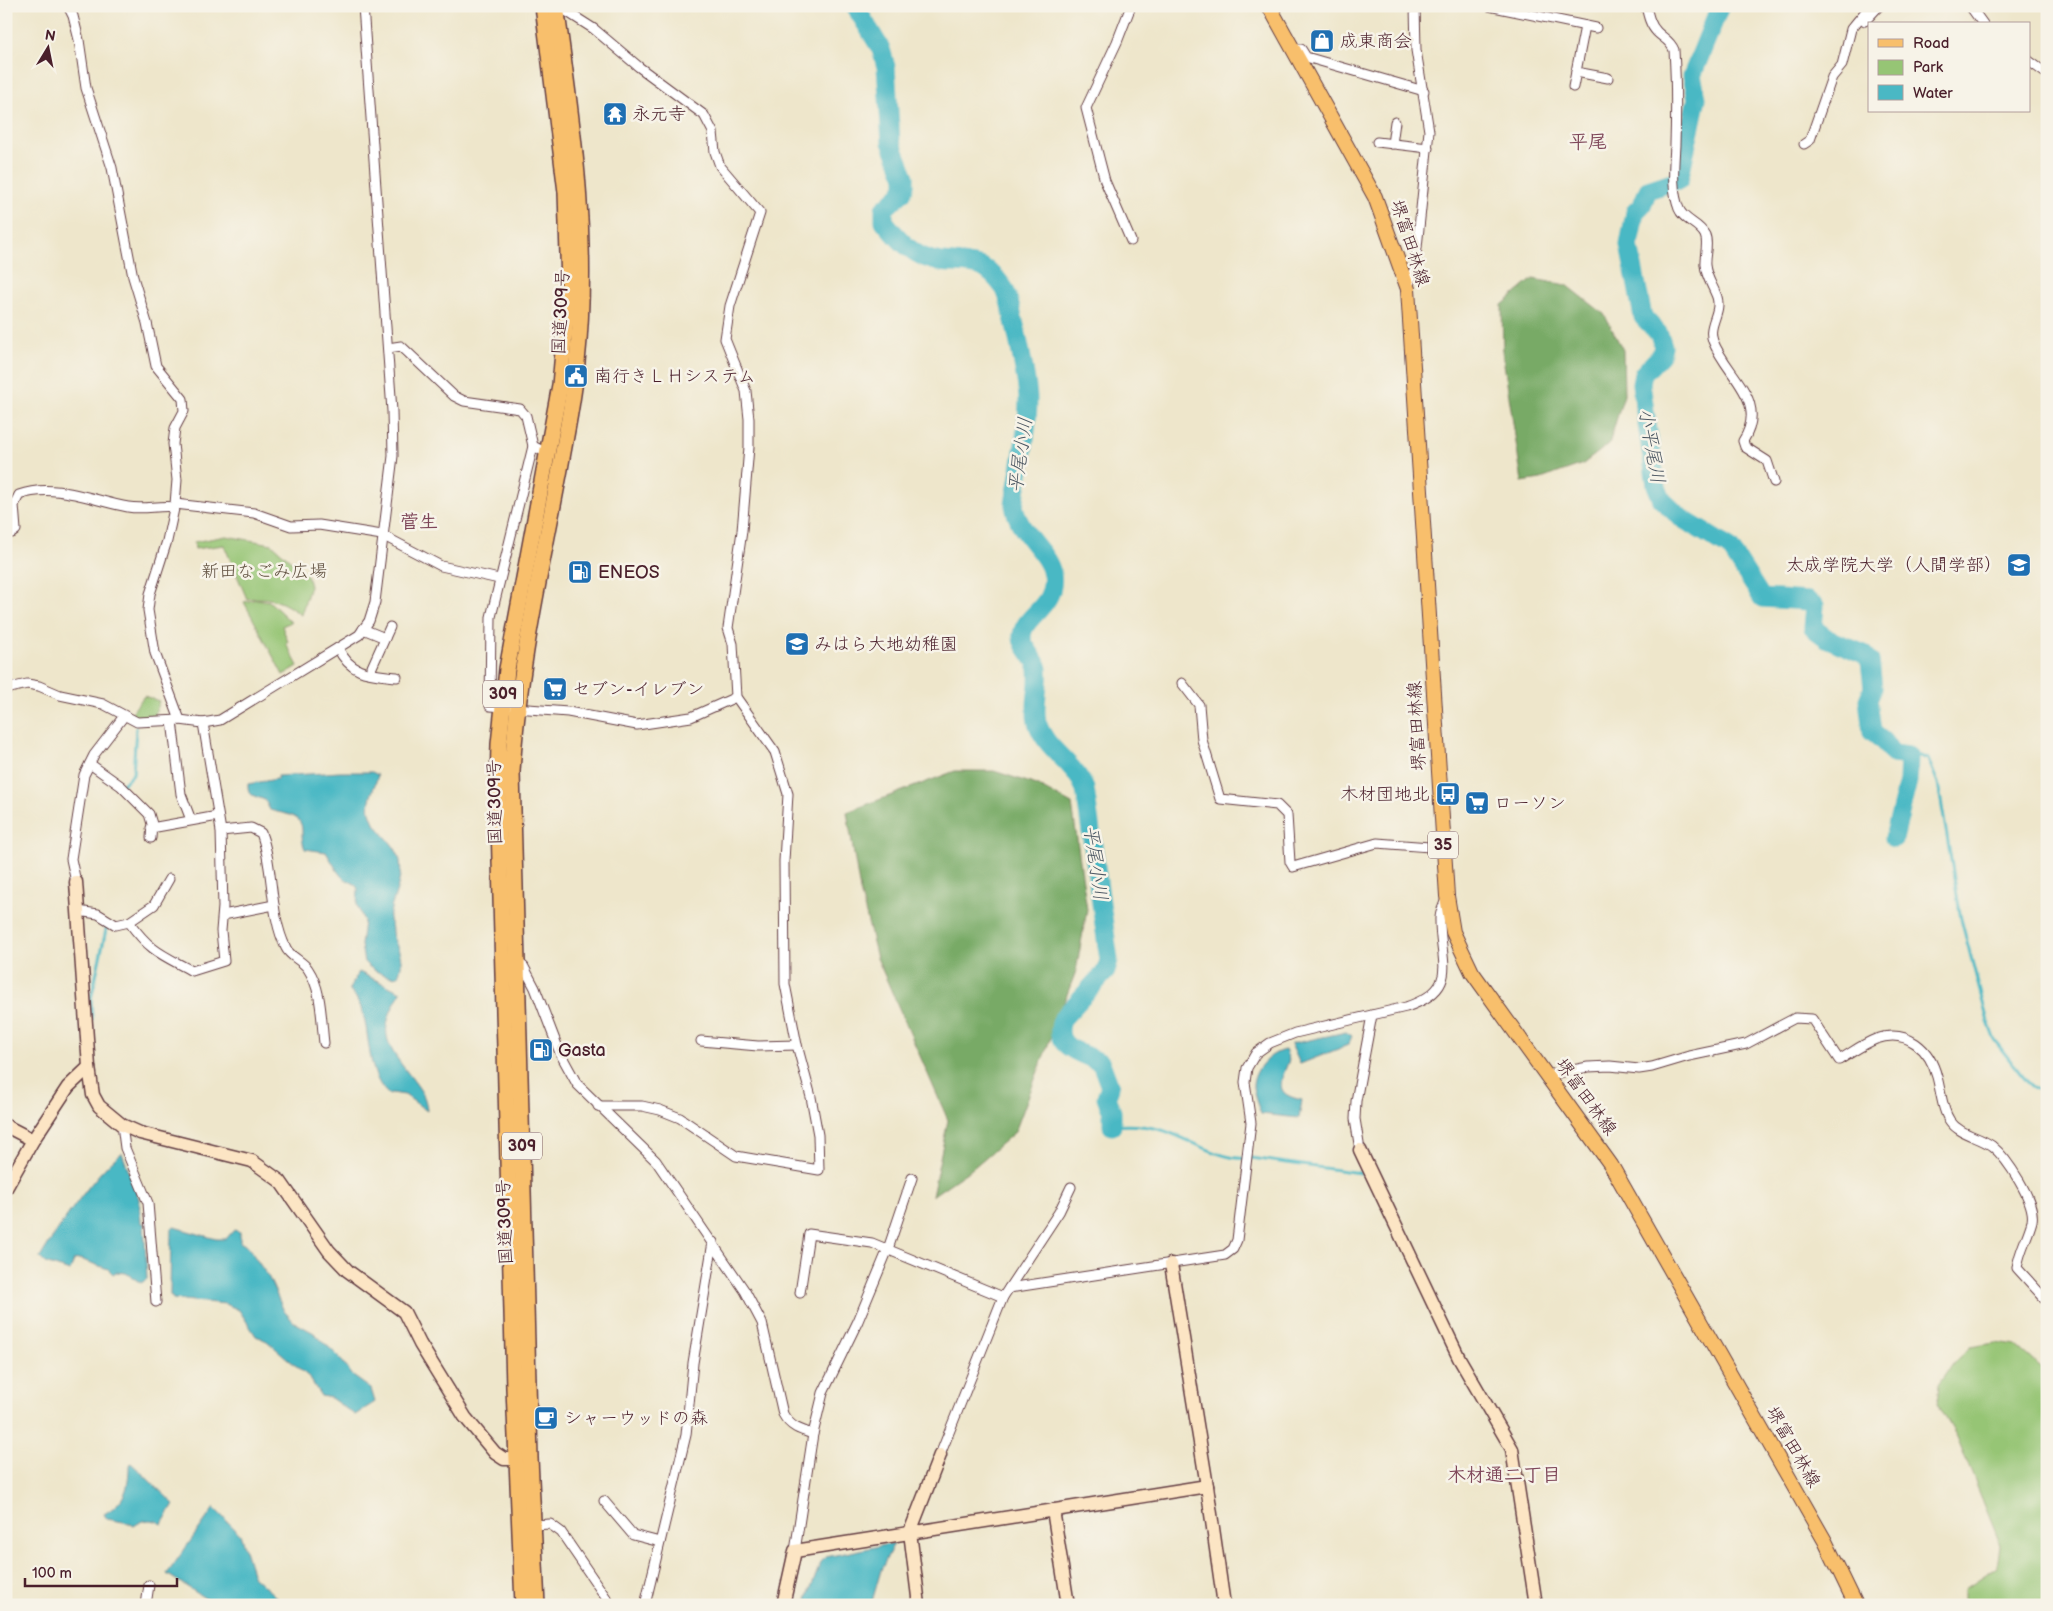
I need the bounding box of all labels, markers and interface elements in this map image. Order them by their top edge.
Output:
north arrow [22,22,72,72]
legend [1868,22,2030,112]
text: N [44,26,57,45]
shop icon: 成東商会 [1309,28,1335,54]
place label: 成東商会 [1340,31,1412,52]
text: Road [1913,34,1949,53]
text: Park [1913,58,1944,77]
text: Water [1913,84,1953,103]
temple icon: 永元寺 [602,101,628,127]
place label: 永元寺 [632,104,686,125]
district label: 平尾 [1569,131,1607,154]
street label: 堺富田林線 [1386,197,1434,289]
street label: 国道309号 [548,268,574,356]
public building icon: 南行きＬＨシステム [563,363,589,389]
place label: 南行きＬＨシステム [594,366,756,387]
water label: 小平尾川 [1633,407,1669,485]
water label: 平尾小川 [1004,416,1038,494]
district label: 菅生 [400,511,438,534]
school or university icon: 太成学院大学（人間学部） [2006,552,2032,578]
place label: 太成学院大学（人間学部） [1786,555,2002,576]
fuel station icon: ENEOS [567,559,593,585]
park label: 新田なごみ広場 [201,561,327,582]
place label: ENEOS [598,562,660,583]
school or university icon: みはら大地幼稚園 [784,631,810,657]
place label: みはら大地幼稚園 [814,634,958,655]
supermarket icon: セブン-イレブン [542,676,568,702]
place label: セブン-イレブン [572,679,705,700]
road number: 309 [483,681,523,708]
street label: 堺富田林線 [1404,681,1430,771]
street label: 国道309号 [484,759,506,845]
bus stop icon: 木材団地北 [1435,781,1461,807]
place label: 木材団地北 [1340,784,1430,805]
supermarket icon: ローソン [1464,790,1490,816]
place label: ローソン [1494,793,1566,814]
water label: 平尾小川 [1078,824,1112,902]
road number: 35 [1428,832,1458,858]
fuel station icon: Gasta [528,1037,554,1063]
place label: Gasta [558,1040,606,1061]
street label: 堺富田林線 [1551,1054,1621,1140]
road number: 309 [502,1132,542,1160]
street label: 国道309号 [493,1179,517,1265]
street label: 堺富田林線 [1761,1403,1825,1491]
cafe icon: シャーウッドの森 [533,1405,559,1431]
place label: シャーウッドの森 [564,1408,708,1429]
district label: 木材通二丁目 [1447,1464,1561,1487]
scale bar [25,1556,178,1588]
text: 100 m [32,1564,72,1583]

